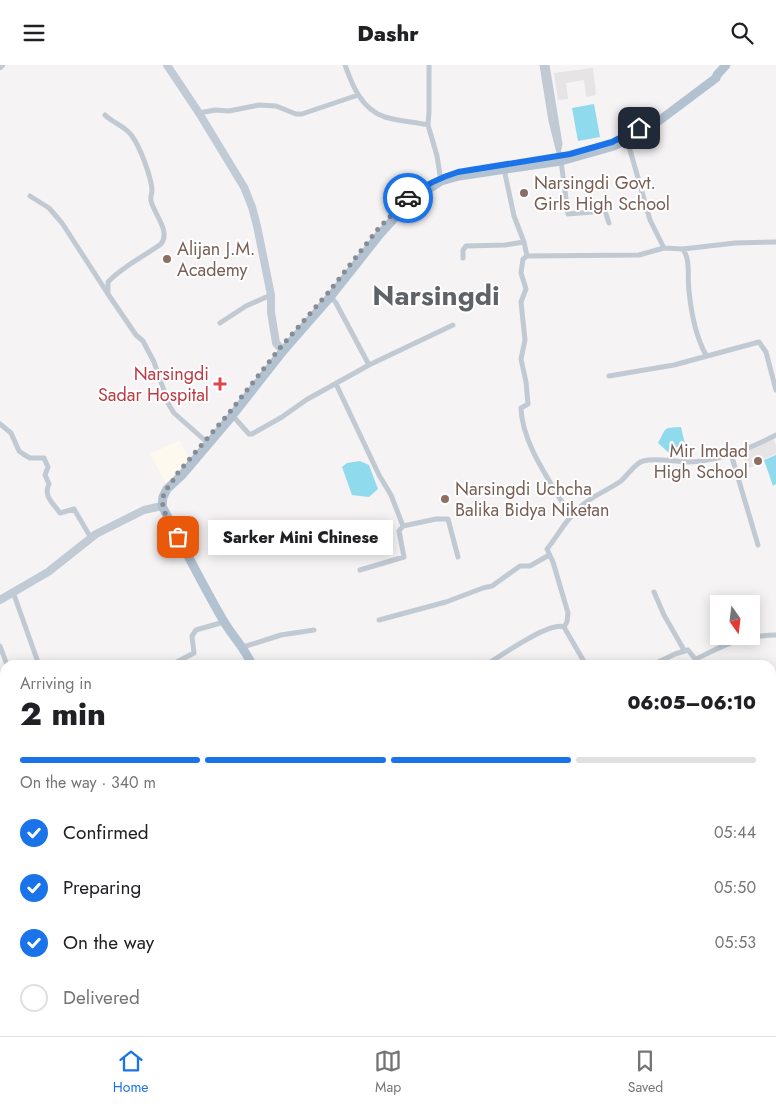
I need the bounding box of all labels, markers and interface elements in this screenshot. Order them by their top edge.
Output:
text: Dashr [357,17,419,49]
icon: menu [20,19,48,47]
icon: search [728,19,756,47]
pin [618,107,660,149]
icon: home [625,114,653,142]
place label: Narsingdi Govt. Girls High School [534,170,670,217]
courier [383,173,433,223]
icon: car [394,184,422,212]
marker: Narsingdi Govt. Girls High School [518,187,530,199]
place label: Alijan J.M. Academy [177,236,255,283]
marker: Alijan J.M. Academy [161,253,173,265]
district label: Narsingdi [372,275,500,316]
place label: Narsingdi Sadar Hospital [98,361,209,408]
marker: Narsingdi Sadar Hospital [213,377,227,391]
place label: Mir Imdad High School [654,438,748,485]
marker: Mir Imdad High School [752,455,764,467]
place label: Narsingdi Uchcha Balika Bidya Niketan [455,476,609,523]
marker: Narsingdi Uchcha Balika Bidya Niketan [439,493,451,505]
pin [157,516,199,558]
callout: Sarker Mini Chinese [208,519,393,555]
icon: bag [164,523,192,551]
text: Sarker Mini Chinese [223,526,378,549]
north arrow [710,595,760,645]
map controls [710,595,760,645]
text: Arriving in [20,672,92,695]
text: 06:05–06:10 [627,689,756,716]
text: 2 min [20,691,106,737]
text: On the way · 340 m [20,771,156,794]
icon: check [20,819,48,847]
text: Confirmed [63,819,149,846]
text: 05:44 [714,821,756,844]
icon: check [20,874,48,902]
text: Preparing [63,874,141,901]
text: 05:50 [714,876,756,899]
icon: check [20,929,48,957]
text: On the way [63,929,154,956]
text: 05:53 [715,931,756,954]
text: Delivered [63,984,140,1011]
tab: Home [113,1047,149,1097]
tab: Map [374,1047,402,1097]
tab: Saved [628,1047,663,1097]

